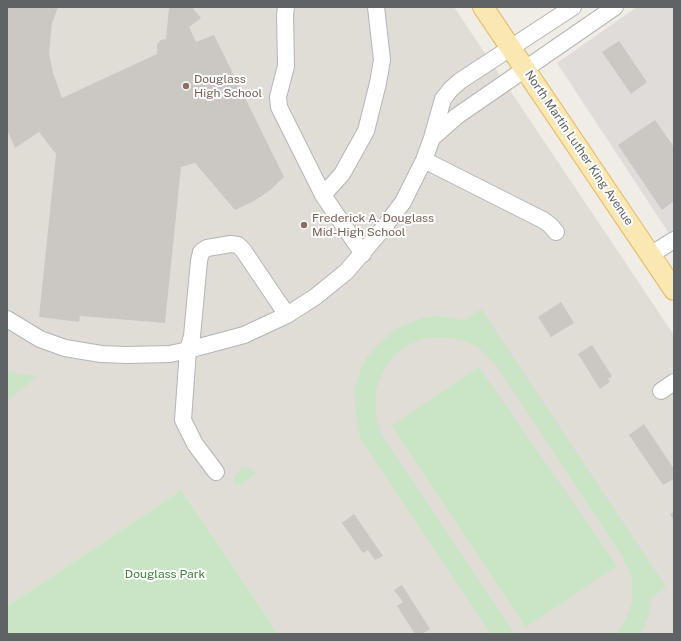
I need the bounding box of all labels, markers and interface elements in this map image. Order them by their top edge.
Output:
street label: North Martin Luther King Avenue [522,68,636,228]
place label: Douglass High School [194,72,262,100]
marker: Douglass High School [181,81,191,91]
place label: Frederick A. Douglass Mid-High School [312,211,434,239]
marker: Frederick A. Douglass Mid-High School [299,220,309,230]
park label: Douglass Park [125,567,205,581]

